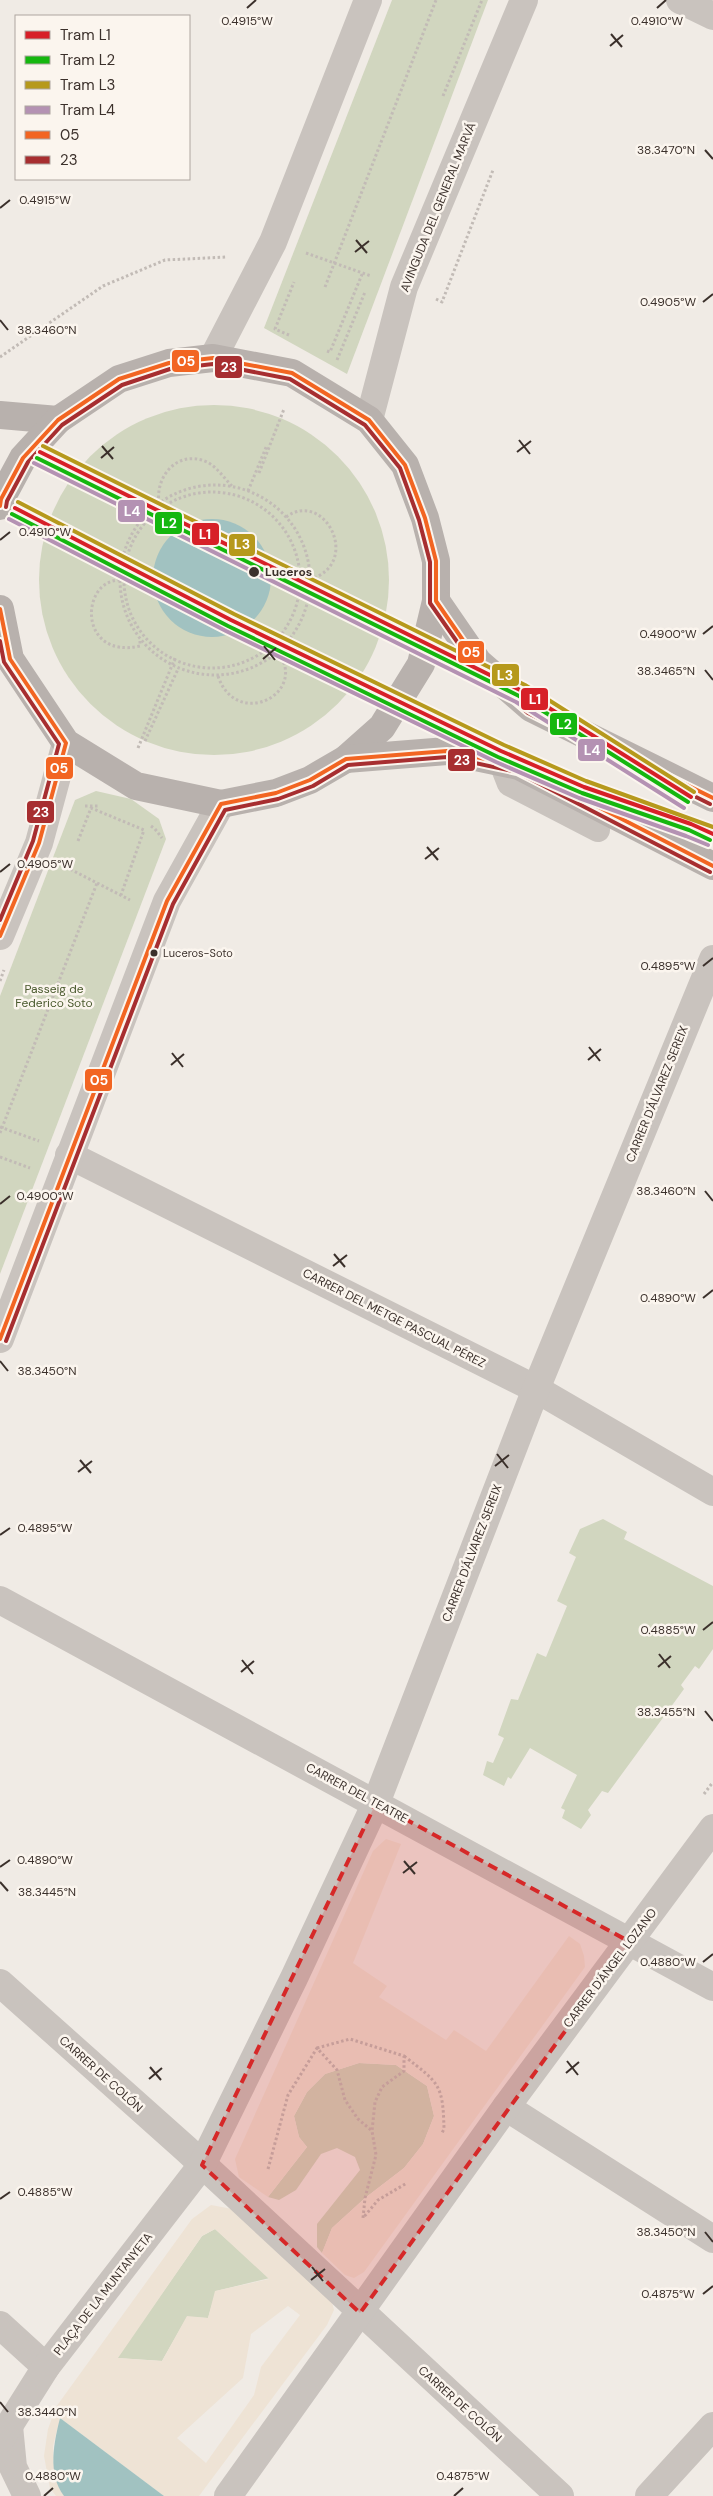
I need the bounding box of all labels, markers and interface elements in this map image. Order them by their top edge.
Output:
text: 0.4915°W [221,13,273,29]
text: 0.4910°W [631,13,684,29]
legend [15,15,190,180]
text: Tram L1 [60,25,111,45]
text: Tram L2 [60,50,115,70]
text: Tram L3 [60,75,115,95]
text: Tram L4 [60,100,115,120]
street label: AVINGUDA DEL GENERAL MARVÁ [397,120,479,294]
text: 05 [60,125,79,145]
text: 38.3470°N [637,142,695,158]
text: 23 [60,150,78,170]
text: 0.4915°W [19,192,71,208]
text: 0.4905°W [640,294,696,310]
text: 38.3460°N [17,322,77,338]
line badge: 05 [171,349,200,373]
text: 05 [177,352,195,370]
line badge: 23 [214,355,243,379]
text: 23 [221,358,237,376]
line badge: L4 [117,499,146,523]
text: L4 [124,502,140,520]
line badge: L2 [154,511,183,535]
text: L2 [161,514,177,532]
line badge: L1 [191,522,220,546]
text: 0.4910°W [19,524,72,540]
text: L1 [199,525,211,543]
line badge: L3 [228,533,256,557]
text: L3 [234,535,250,553]
place label: Luceros [265,564,312,580]
marker: Luceros [247,565,261,579]
text: 0.4900°W [639,626,697,642]
line badge: 05 [457,640,485,664]
text: 05 [462,643,480,661]
line badge: L3 [491,663,520,687]
text: 38.3465°N [637,663,695,679]
text: L3 [497,666,513,684]
line badge: L1 [520,687,549,711]
text: L1 [529,690,541,708]
line badge: L2 [549,712,578,736]
text: L2 [556,715,572,733]
line badge: L4 [577,738,606,762]
text: L4 [584,741,600,759]
line badge: 23 [447,748,476,772]
text: 23 [454,751,470,769]
line badge: 05 [45,756,74,780]
text: 05 [50,759,68,777]
line badge: 23 [26,800,55,824]
text: 23 [33,803,49,821]
text: 0.4905°W [17,856,73,872]
place label: Luceros-Soto [163,946,233,960]
marker: Luceros-Soto [149,948,159,958]
text: 0.4895°W [641,958,696,974]
park label: Passeig de Federico Soto [15,981,93,1011]
street label: CARRER D'ÁLVAREZ SEREIX [622,1023,692,1165]
line badge: 05 [84,1068,113,1092]
text: 05 [90,1071,108,1089]
text: 38.3460°N [636,1183,696,1199]
text: 0.4900°W [16,1188,74,1204]
street label: CARRER DEL METGE PASCUAL PÉREZ [300,1265,488,1371]
text: 0.4890°W [640,1290,696,1306]
text: 38.3450°N [17,1363,77,1379]
street label: CARRER D'ÁLVAREZ SEREIX [438,1482,506,1624]
text: 0.4895°W [18,1520,73,1536]
text: 0.4885°W [640,1622,696,1638]
text: 38.3455°N [637,1704,695,1720]
street label: CARRER DEL TEATRE [303,1759,411,1827]
text: 0.4890°W [17,1852,73,1868]
text: 38.3445°N [18,1884,76,1900]
street label: CARRER D'ÁNGEL LOZANO [560,1905,660,2031]
text: 0.4880°W [640,1954,696,1970]
street label: CARRER DE COLÓN [56,2032,146,2116]
text: 0.4885°W [17,2184,73,2200]
text: 38.3450°N [636,2224,696,2240]
street label: PLAÇA DE LA MUNTANYETA [50,2229,156,2359]
text: 0.4875°W [641,2286,695,2302]
street label: CARRER DE COLÓN [415,2362,505,2446]
text: 38.3440°N [17,2404,77,2420]
text: 0.4880°W [25,2468,81,2484]
text: 0.4875°W [436,2468,490,2484]

